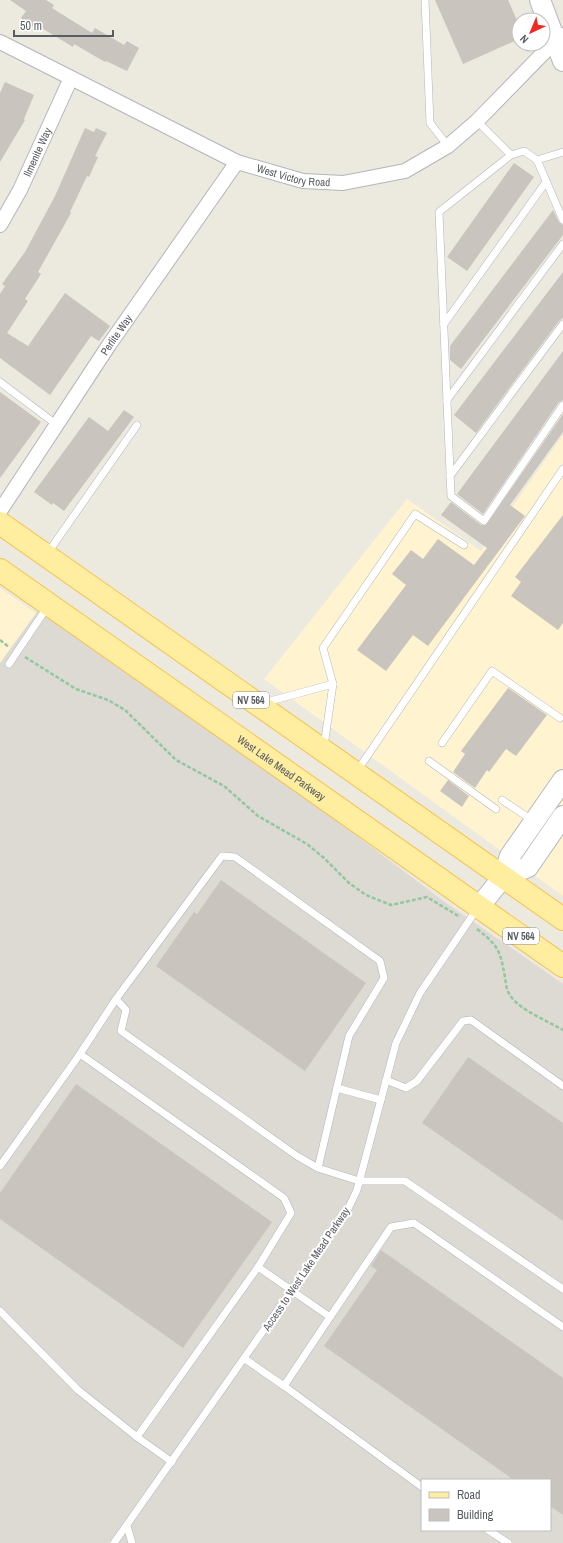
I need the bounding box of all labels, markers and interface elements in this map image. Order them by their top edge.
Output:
scale bar [14,12,113,38]
north arrow [511,12,551,52]
text: 50 m [20,18,42,34]
text: N [517,32,531,46]
street label: Ilmenite Way [20,125,55,179]
street label: West Victory Road [255,161,331,189]
street label: Perlite Way [97,311,135,358]
road number: NV 564 [233,692,269,708]
street label: West Lake Mead Parkway [234,732,329,804]
road number: NV 564 [503,928,539,944]
street label: Access to West Lake Mead Parkway [259,1204,353,1334]
legend [421,1479,551,1531]
text: Road [457,1487,481,1503]
text: Building [457,1507,494,1523]

